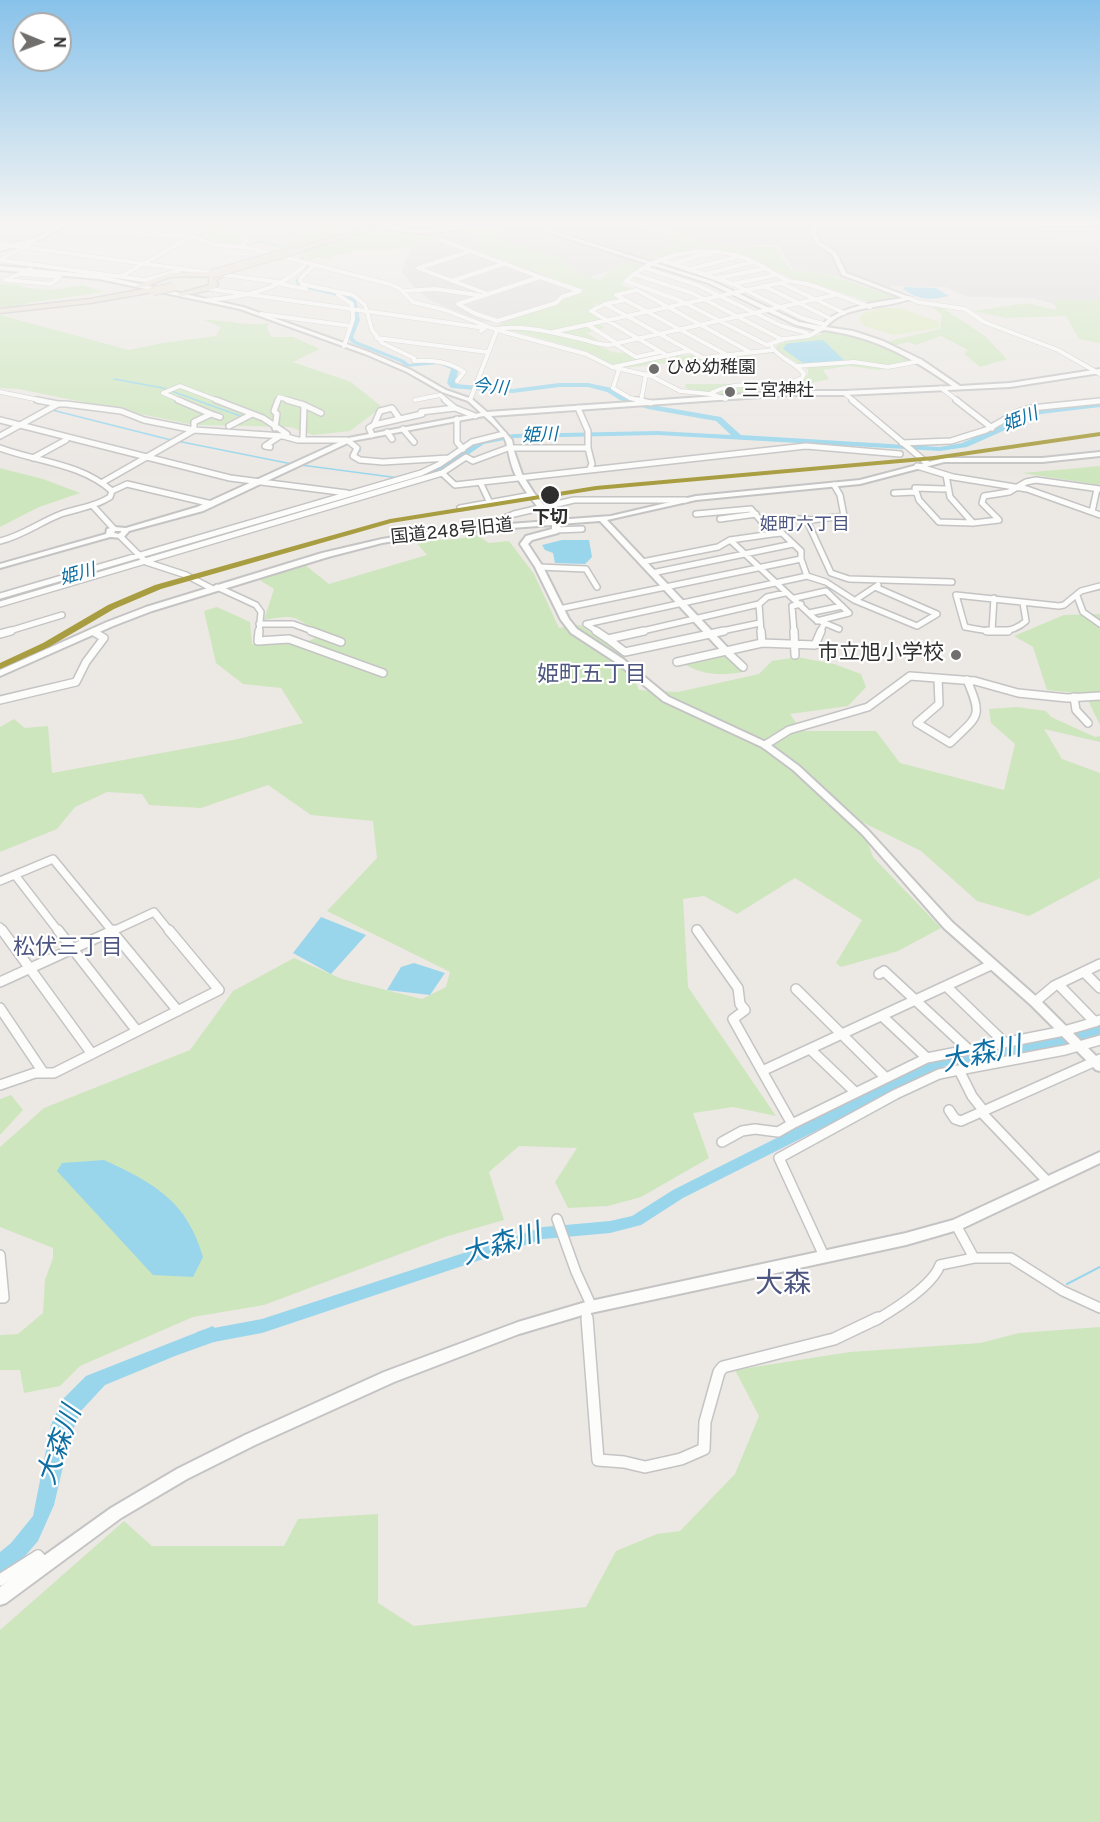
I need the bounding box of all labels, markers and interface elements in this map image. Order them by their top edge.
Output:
north arrow [12,12,72,72]
text: N [48,36,68,48]
place label: ひめ幼稚園 [666,358,756,380]
marker: ひめ幼稚園 [647,362,661,376]
water label: 今川 [471,377,509,401]
place label: 三宮神社 [742,381,814,403]
marker: 三宮神社 [723,385,737,399]
water label: 姫川 [1000,404,1042,438]
water label: 姫川 [522,426,558,448]
marker: 下切 [539,484,561,506]
place label: 下切 [532,508,568,530]
district label: 姫町六丁目 [760,515,850,537]
street label: 国道248号旧道 [390,516,514,550]
water label: 姫川 [58,561,98,591]
place label: 市立旭小学校 [818,642,944,668]
marker: 市立旭小学校 [949,648,963,662]
district label: 姫町五丁目 [537,664,647,690]
district label: 松伏三丁目 [13,937,123,963]
water label: 大森川 [939,1033,1025,1081]
water label: 大森川 [459,1220,545,1274]
district label: 大森 [755,1269,811,1303]
water label: 大森川 [33,1402,91,1490]

